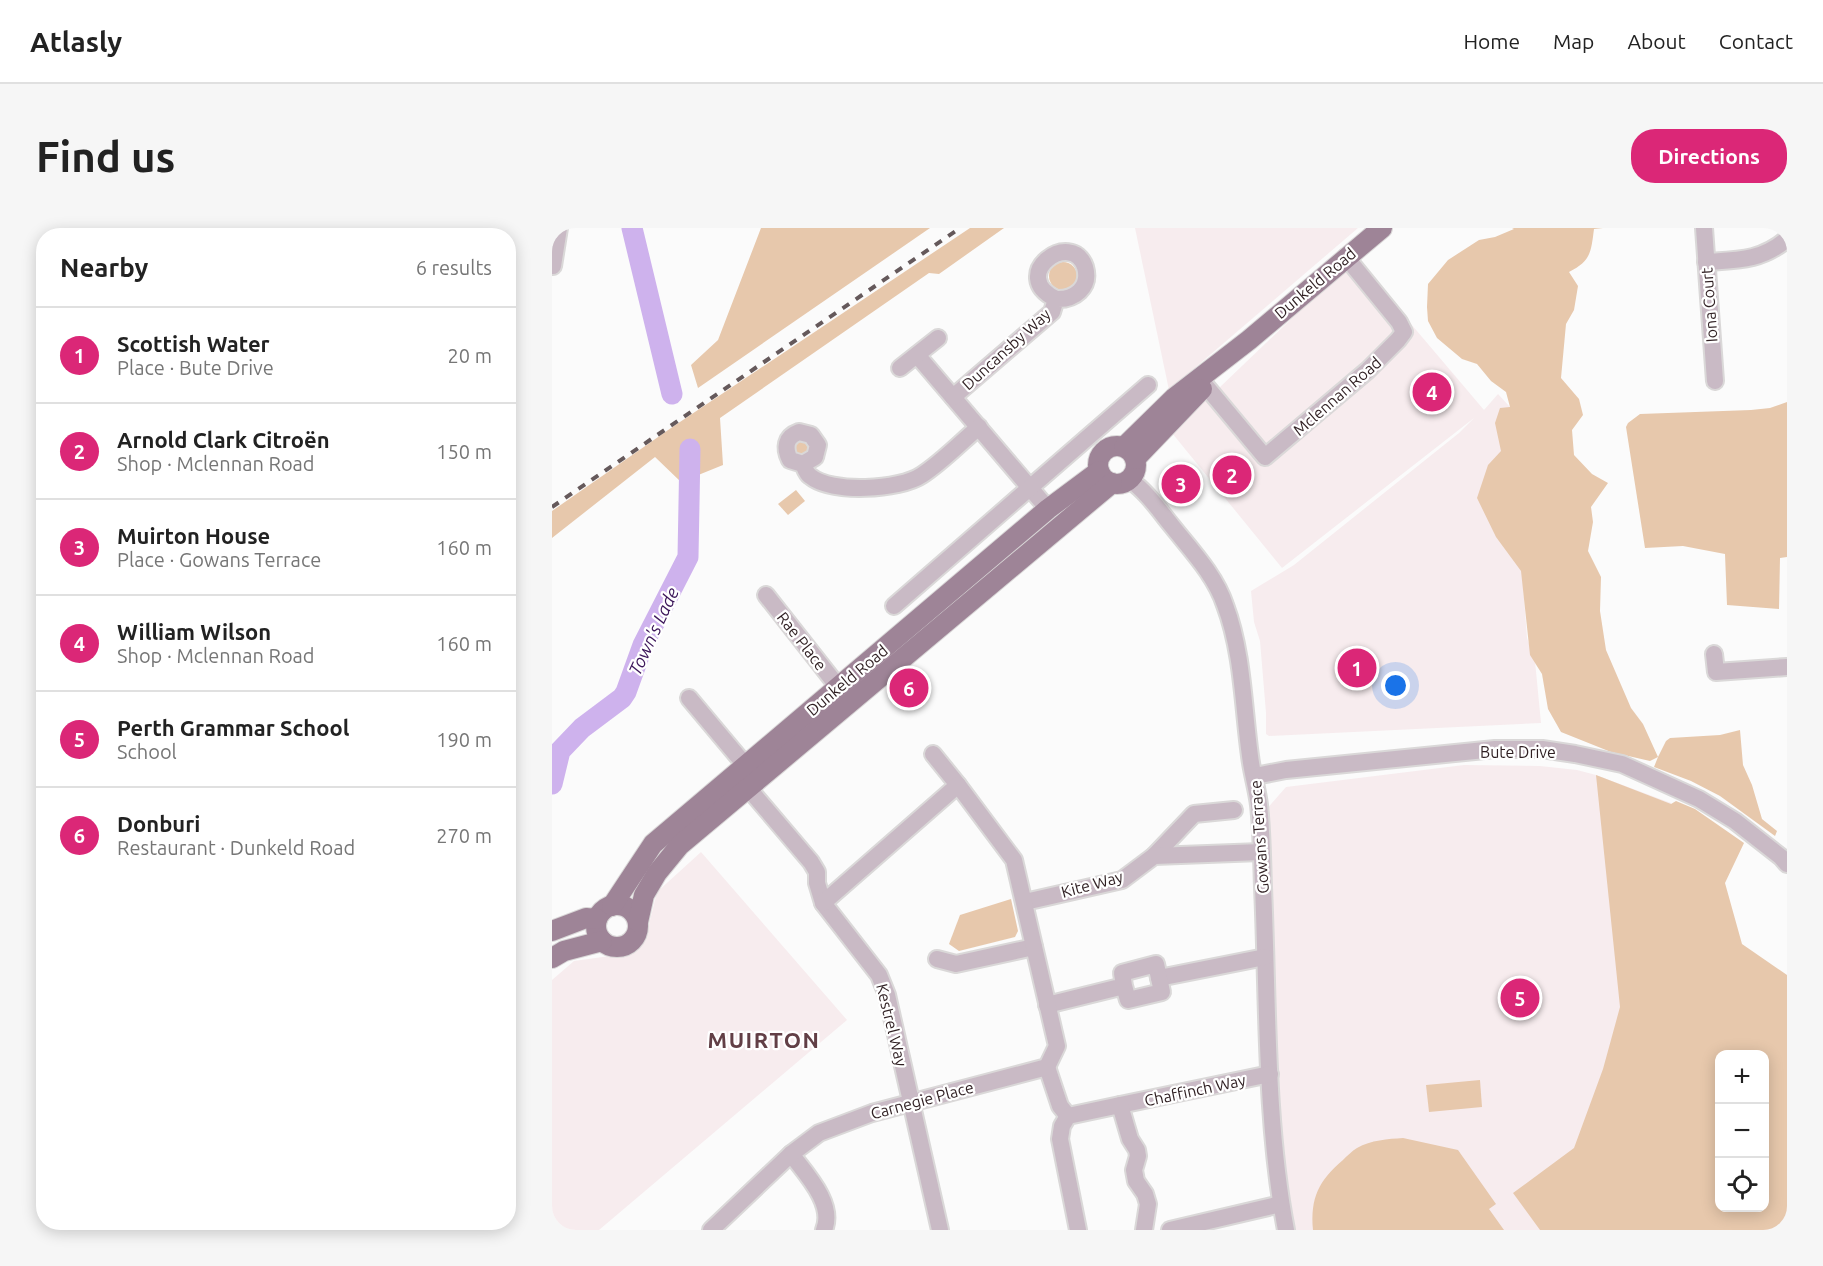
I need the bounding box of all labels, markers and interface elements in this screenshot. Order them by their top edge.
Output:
text: Atlasly [30,26,122,57]
text: Home [1463,29,1520,53]
text: Map [1553,29,1594,53]
text: About [1627,29,1686,53]
text: Contact [1719,29,1793,53]
button: Directions [1631,129,1787,183]
text: Find us [36,133,175,180]
street label: Dunkeld Road [1271,244,1359,322]
text: Nearby [60,253,148,282]
text: 6 results [416,256,492,279]
street label: Iona Court [1697,266,1721,343]
street label: Duncansby Way [958,305,1054,393]
text: Scottish Water [117,331,270,356]
text: 1 [74,344,85,367]
text: 20 m [448,344,492,367]
street label: Mclennan Road [1289,353,1385,439]
text: Place · Bute Drive [117,356,274,379]
pin: 4 [1412,370,1452,414]
text: Arnold Clark Citroën [117,427,330,452]
text: 2 [74,440,85,463]
text: 150 m [436,440,492,463]
text: Shop · Mclennan Road [117,452,315,475]
pin: 2 [1212,452,1252,498]
pin: 3 [1162,462,1200,506]
text: Muirton House [117,523,270,548]
text: 3 [74,536,85,559]
text: 160 m [436,536,492,559]
text: Place · Gowans Terrace [117,548,321,571]
water label: Town's Lade [624,584,682,678]
street label: Rae Place [774,608,830,674]
text: William Wilson [117,619,271,644]
text: 4 [74,632,85,655]
text: 160 m [436,632,492,655]
street label: Dunkeld Road [803,641,891,719]
text: Shop · Mclennan Road [117,644,315,667]
pin: 1 [1338,646,1376,690]
pin: 6 [890,666,928,710]
your location [1381,671,1410,700]
text: Perth Grammar School [117,715,349,740]
text: 5 [74,728,85,751]
text: 190 m [436,728,492,751]
text: School [117,740,177,763]
street label: Bute Drive [1480,743,1556,761]
street label: Gowans Terrace [1246,780,1272,894]
text: Donburi [117,811,200,836]
text: 6 [74,824,85,847]
text: 270 m [436,824,492,847]
text: Restaurant · Dunkeld Road [117,836,355,859]
street label: Kite Way [1059,867,1125,901]
pin: 5 [1500,976,1540,1020]
street label: Kestrel Way [873,982,911,1069]
district label: MUIRTON [708,1027,820,1052]
map controls [1715,1050,1769,1212]
button: + [1715,1050,1769,1104]
street label: Chaffinch Way [1143,1070,1248,1110]
street label: Carnegie Place [869,1078,975,1122]
button: − [1715,1104,1769,1158]
button: locate [1715,1158,1769,1212]

